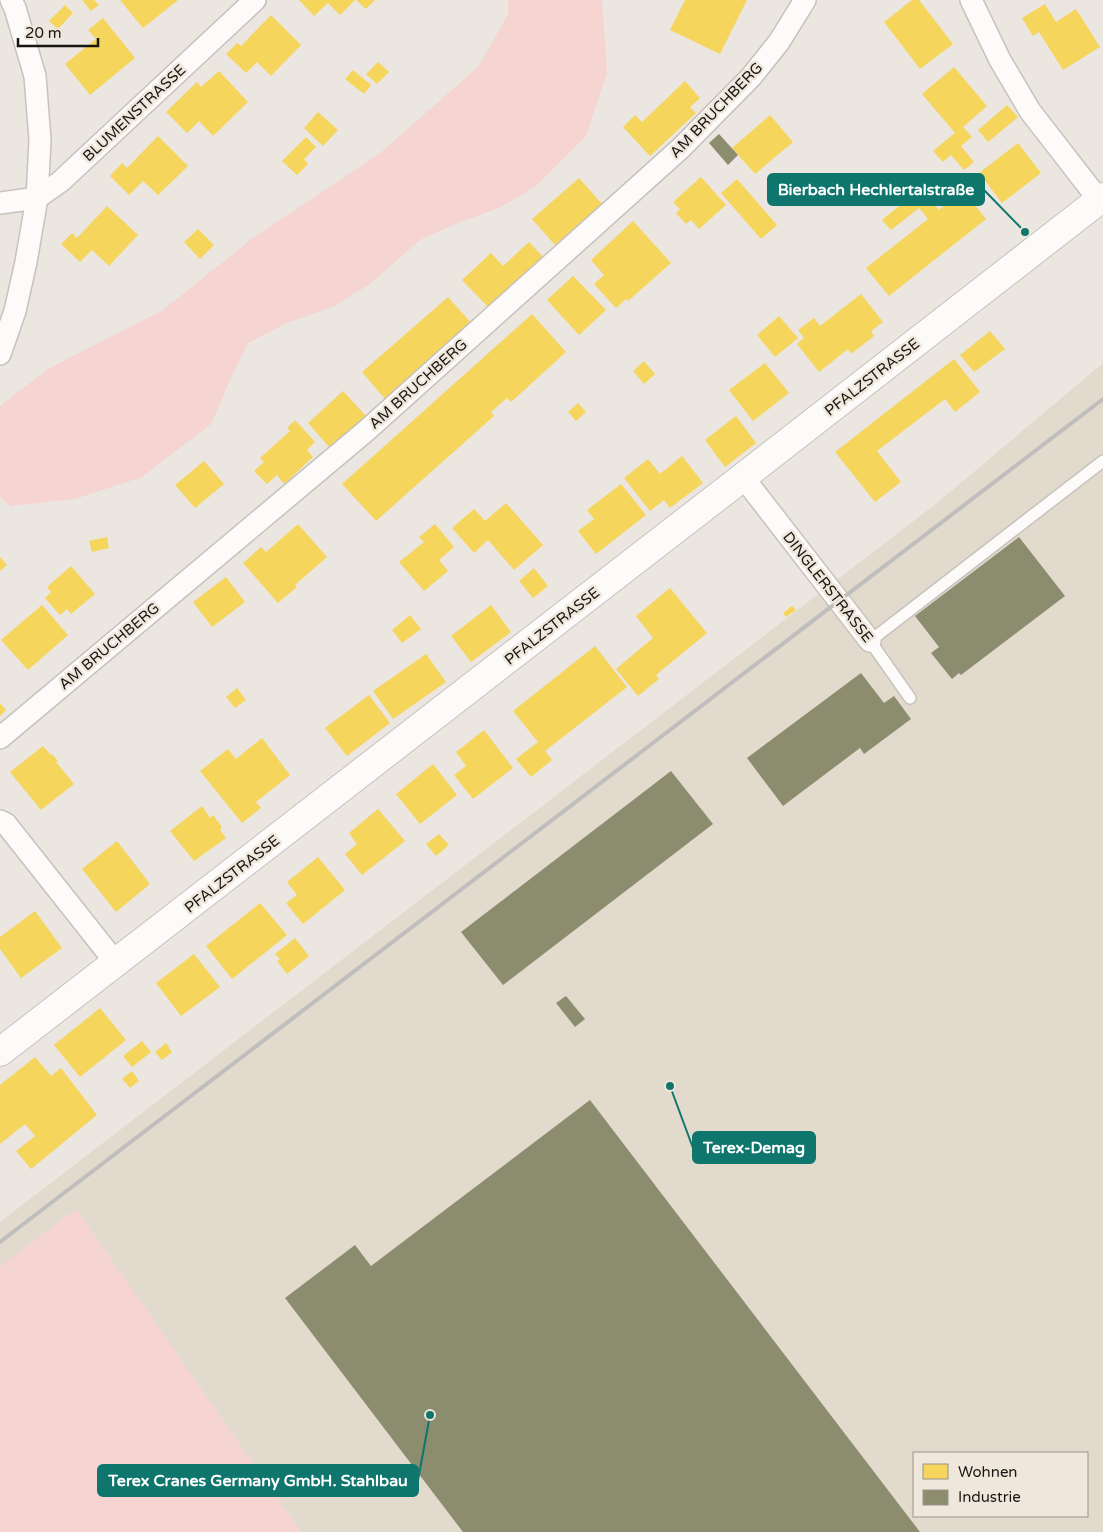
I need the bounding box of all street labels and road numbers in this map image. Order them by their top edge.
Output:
street label: AM BRUCHBERG [666,59,766,161]
street label: BLUMENSTRASSE [79,61,189,165]
street label: PFALZSTRASSE [821,334,923,420]
street label: AM BRUCHBERG [365,335,471,433]
street label: DINGLERSTRASSE [779,528,877,646]
street label: PFALZSTRASSE [501,583,603,669]
street label: AM BRUCHBERG [55,599,163,693]
street label: PFALZSTRASSE [181,831,283,917]

